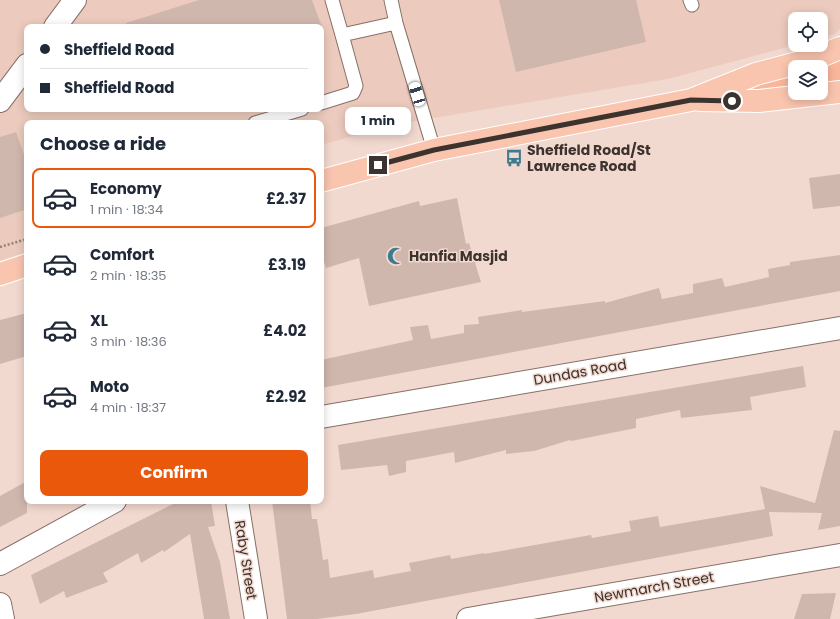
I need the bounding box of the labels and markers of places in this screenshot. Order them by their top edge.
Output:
place label: Sheffield Road/St Lawrence Road [527,140,651,176]
bus stop icon: Sheffield Road/St Lawrence Road [504,148,524,168]
mosque icon: Hanfia Masjid [386,246,406,266]
place label: Hanfia Masjid [409,246,508,266]

